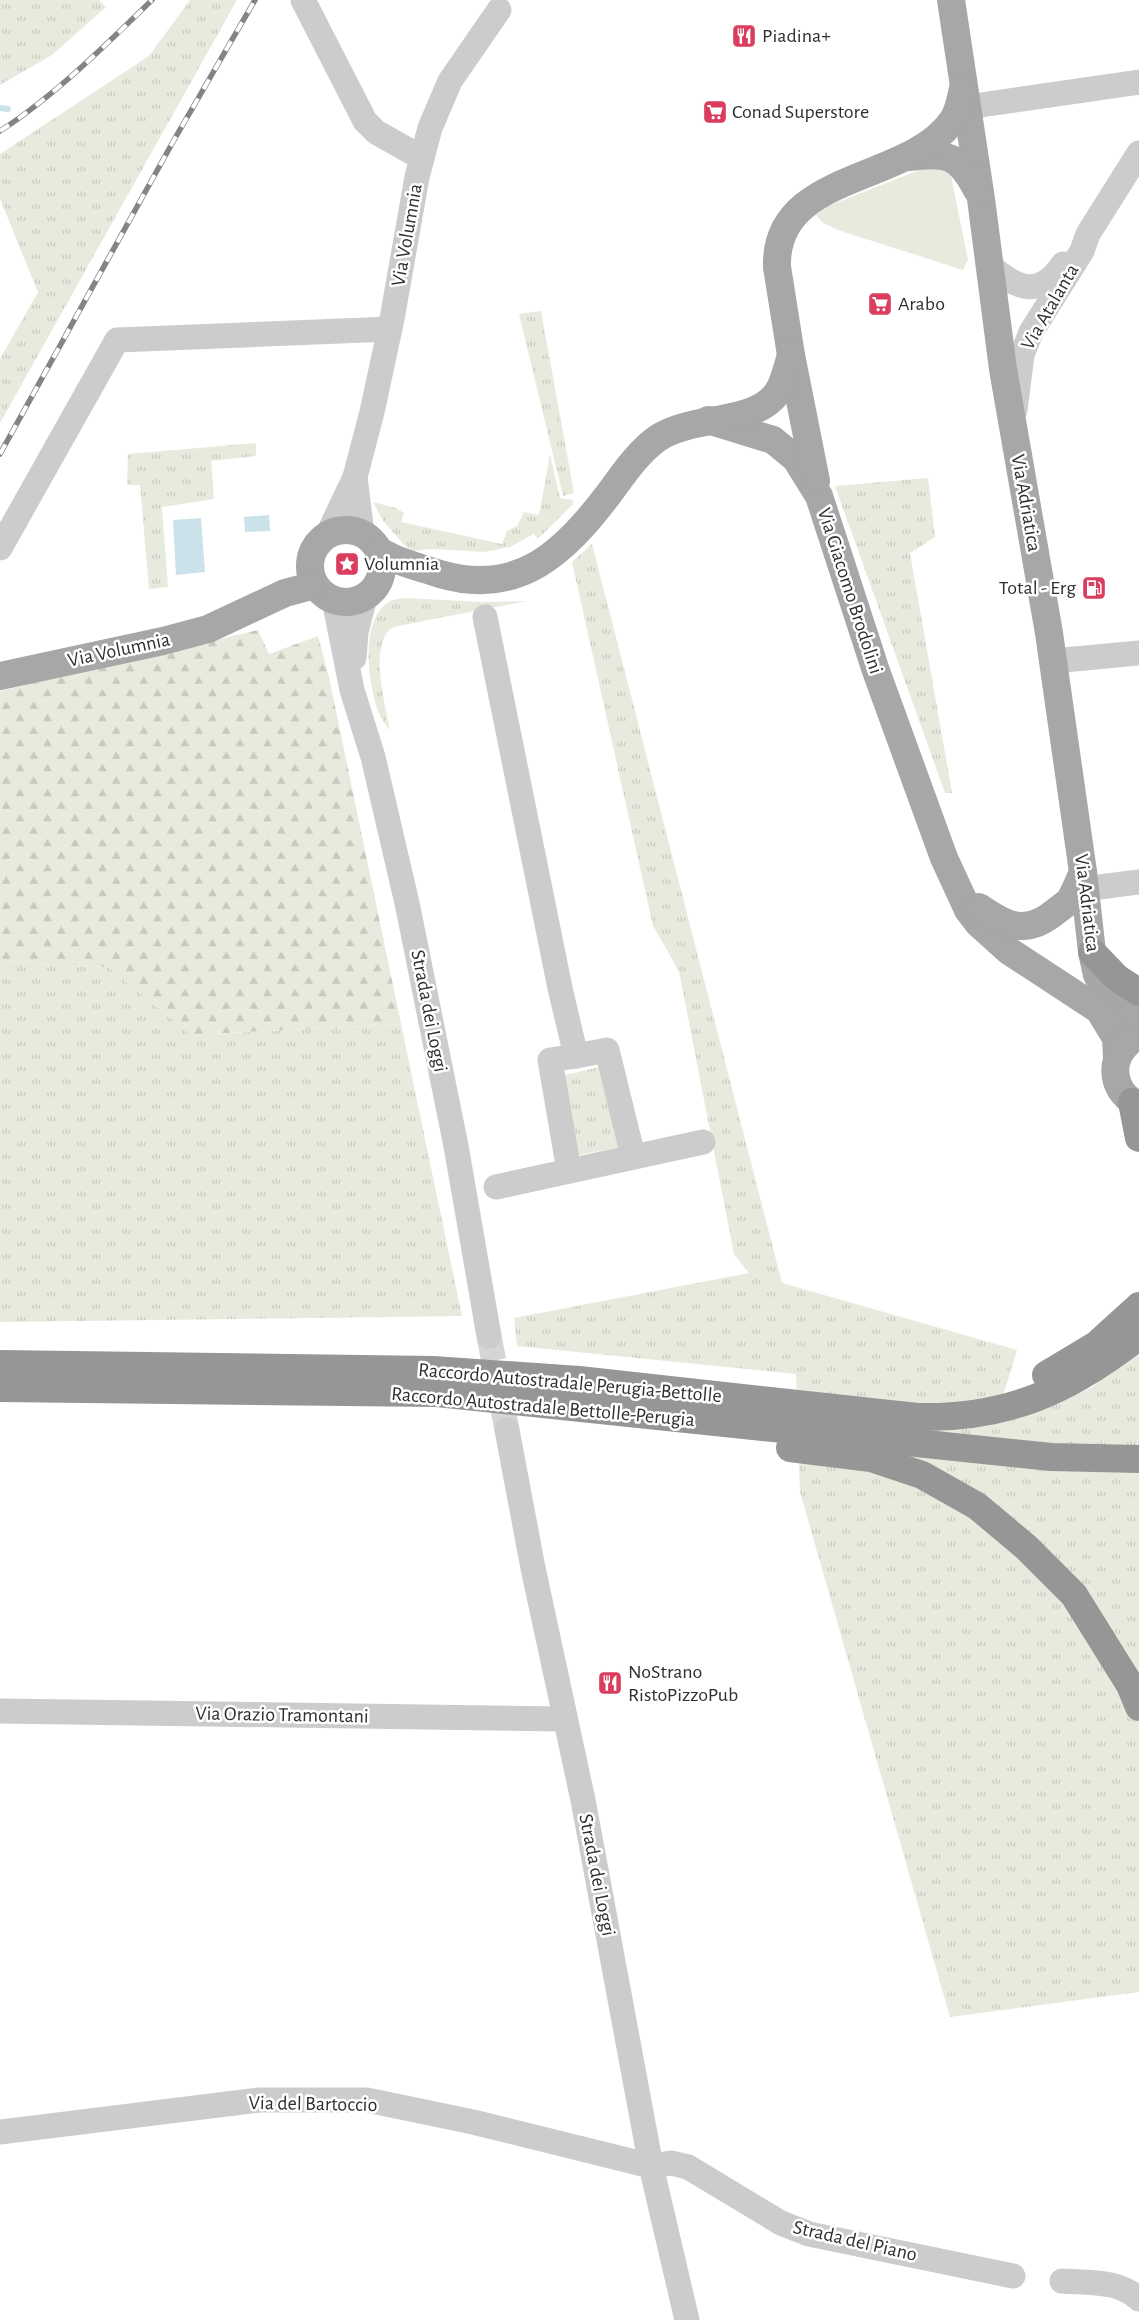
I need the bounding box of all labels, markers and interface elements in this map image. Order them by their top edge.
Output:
restaurant icon: Piadina+ [731,23,757,49]
place label: Piadina+ [762,26,831,46]
supermarket icon: Conad Superstore [702,99,728,125]
place label: Conad Superstore [732,102,869,122]
street label: Via Volumnia [388,182,426,288]
street label: Via Atalanta [1017,261,1083,353]
supermarket icon: Arabo [867,291,893,317]
place label: Arabo [898,294,945,314]
street label: Via Adriatica [1008,453,1044,553]
street label: Via Giacomo Brodolini [814,506,886,676]
place icon: Volumnia [334,551,360,577]
place label: Volumnia [364,554,439,574]
fuel station icon: Total - Erg [1081,575,1107,601]
place label: Total - Erg [999,578,1076,598]
street label: Via Volumnia [66,629,172,671]
street label: Via Adriatica [1071,853,1103,953]
street label: Strada dei Loggi [407,948,451,1074]
street label: Raccordo Autostradale Perugia-Bettolle [417,1360,723,1406]
street label: Raccordo Autostradale Bettolle-Perugia [390,1384,696,1430]
place label: NoStrano RistoPizzoPub [628,1662,738,1705]
restaurant icon: NoStrano RistoPizzoPub [597,1670,623,1696]
street label: Via Orazio Tramontani [195,1703,369,1727]
street label: Strada dei Loggi [575,1812,619,1938]
street label: Via del Bartoccio [248,2093,378,2115]
street label: Strada del Piano [791,2217,919,2265]

